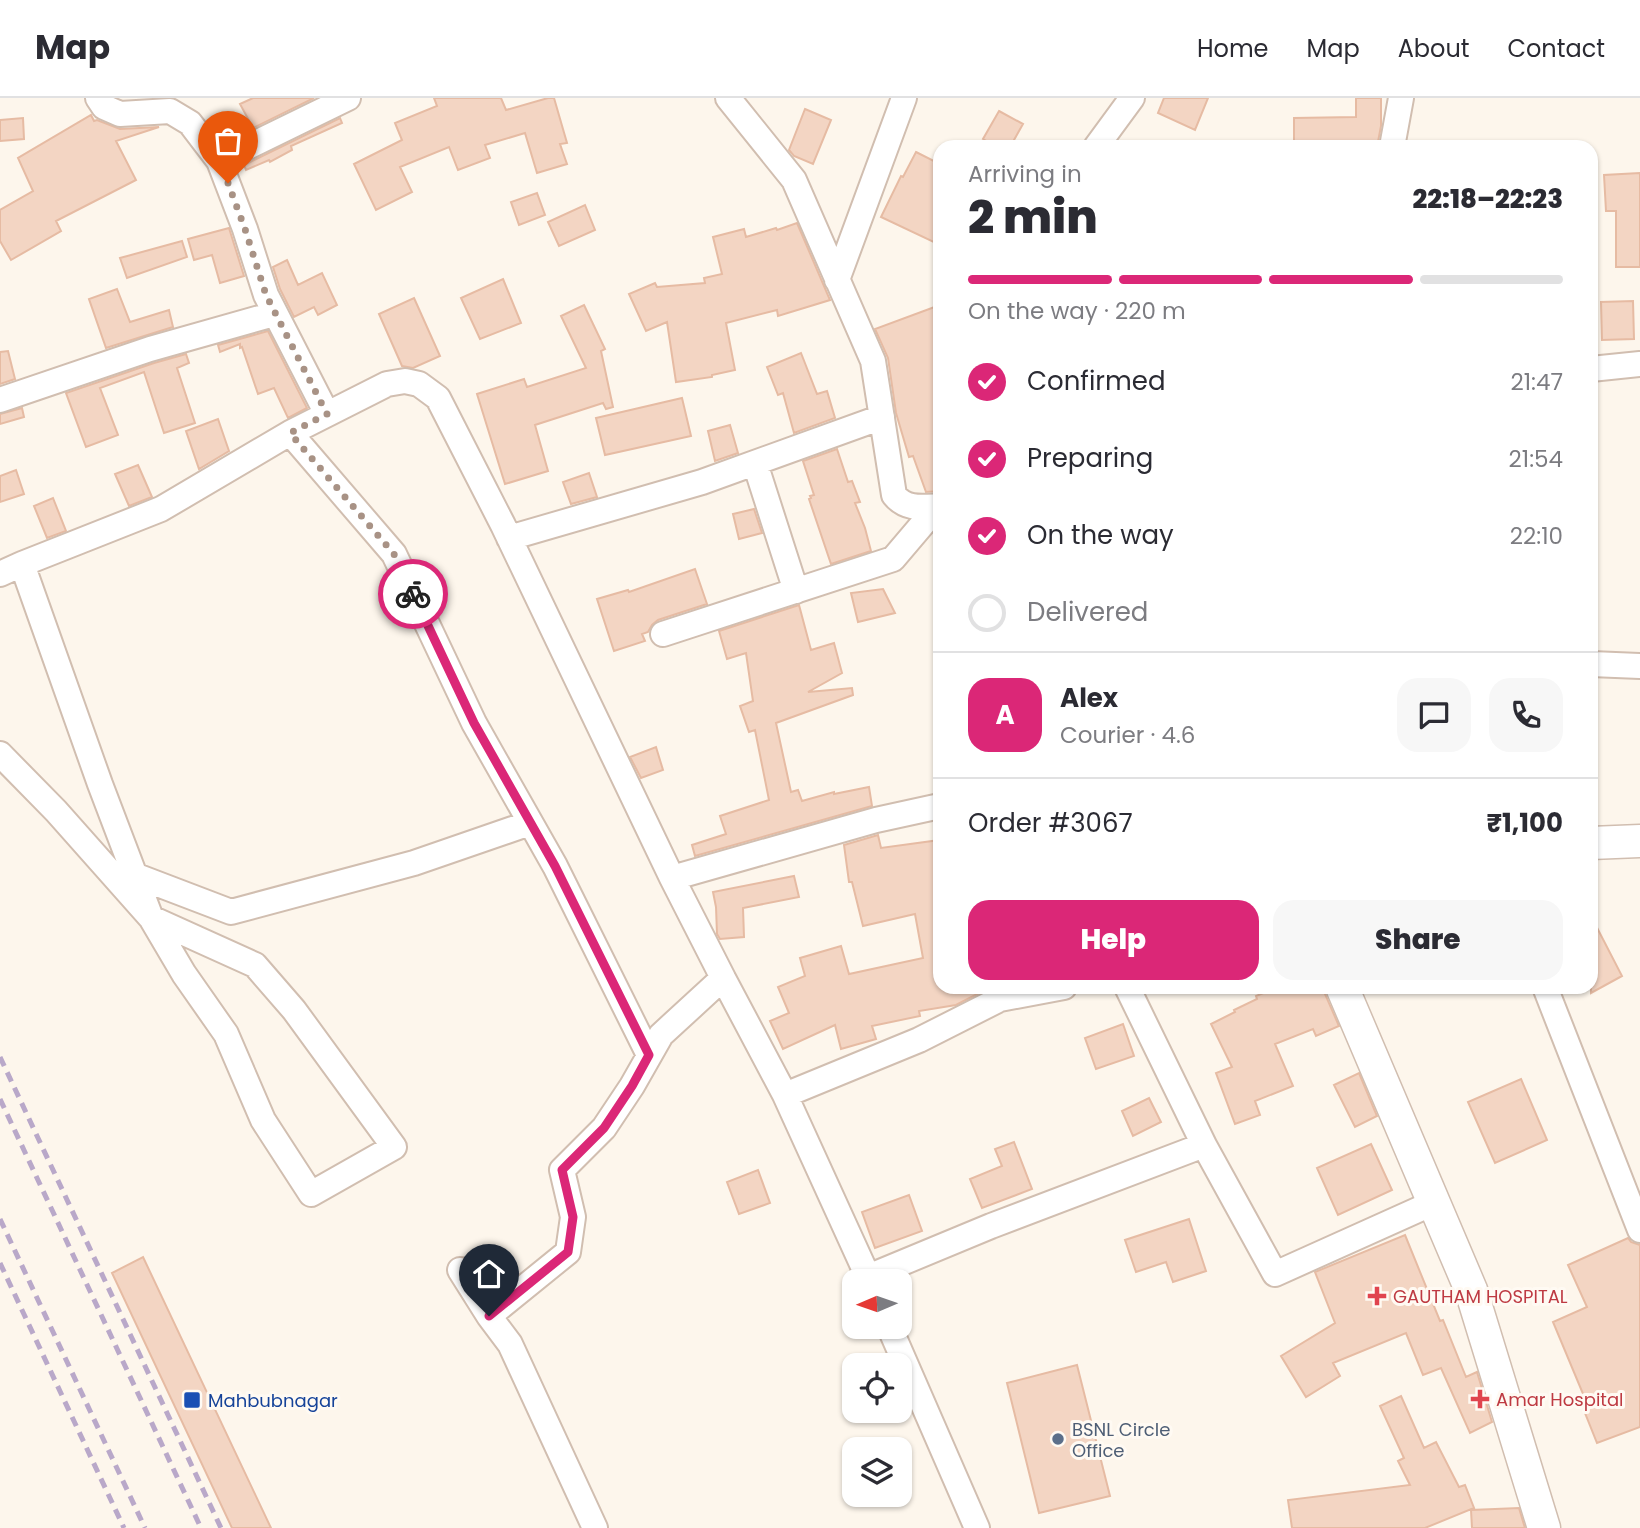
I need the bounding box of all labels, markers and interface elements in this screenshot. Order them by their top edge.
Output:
text: Map [35,24,110,71]
text: Home [1197,32,1269,65]
text: Map [1307,32,1360,65]
text: About [1398,32,1469,65]
text: Contact [1507,32,1605,65]
pin [198,111,258,183]
icon: bag [209,122,247,160]
text: Arriving in [968,158,1082,190]
text: 22:18–22:23 [1413,181,1563,217]
text: 2 min [968,185,1098,249]
text: On the way · 220 m [968,295,1186,327]
icon: check [968,363,1006,401]
text: Confirmed [1027,363,1165,399]
text: 21:47 [1510,366,1563,398]
icon: check [968,440,1006,478]
text: Preparing [1027,440,1153,476]
text: 21:54 [1509,443,1563,475]
icon: check [968,517,1006,555]
text: On the way [1027,517,1174,553]
text: 22:10 [1510,520,1563,552]
courier [378,559,448,629]
icon: bike [394,575,432,613]
text: Delivered [1027,594,1148,630]
button: chat [1397,678,1471,752]
button: phone [1489,678,1563,752]
text: Alex [1060,680,1118,716]
text: A [995,697,1015,733]
text: Courier · 4.6 [1060,719,1195,751]
text: Order #3067 [968,805,1133,841]
text: ₹1,100 [1487,805,1563,841]
button: Help [968,900,1259,980]
button: Share [1273,900,1563,980]
pin [459,1244,519,1316]
icon: home [470,1255,508,1293]
north arrow [842,1269,912,1339]
map controls [842,1269,912,1507]
place label: GAUTHAM HOSPITAL [1393,1284,1568,1309]
marker: GAUTHAM HOSPITAL [1367,1286,1387,1306]
button: locate [842,1353,912,1423]
place label: Amar Hospital [1496,1387,1623,1412]
place label: Mahbubnagar [208,1388,338,1413]
marker: Amar Hospital [1470,1389,1490,1409]
marker: Mahbubnagar [182,1390,202,1410]
place label: BSNL Circle Office [1072,1417,1170,1463]
marker: BSNL Circle Office [1050,1431,1066,1447]
button: layers [842,1437,912,1507]

